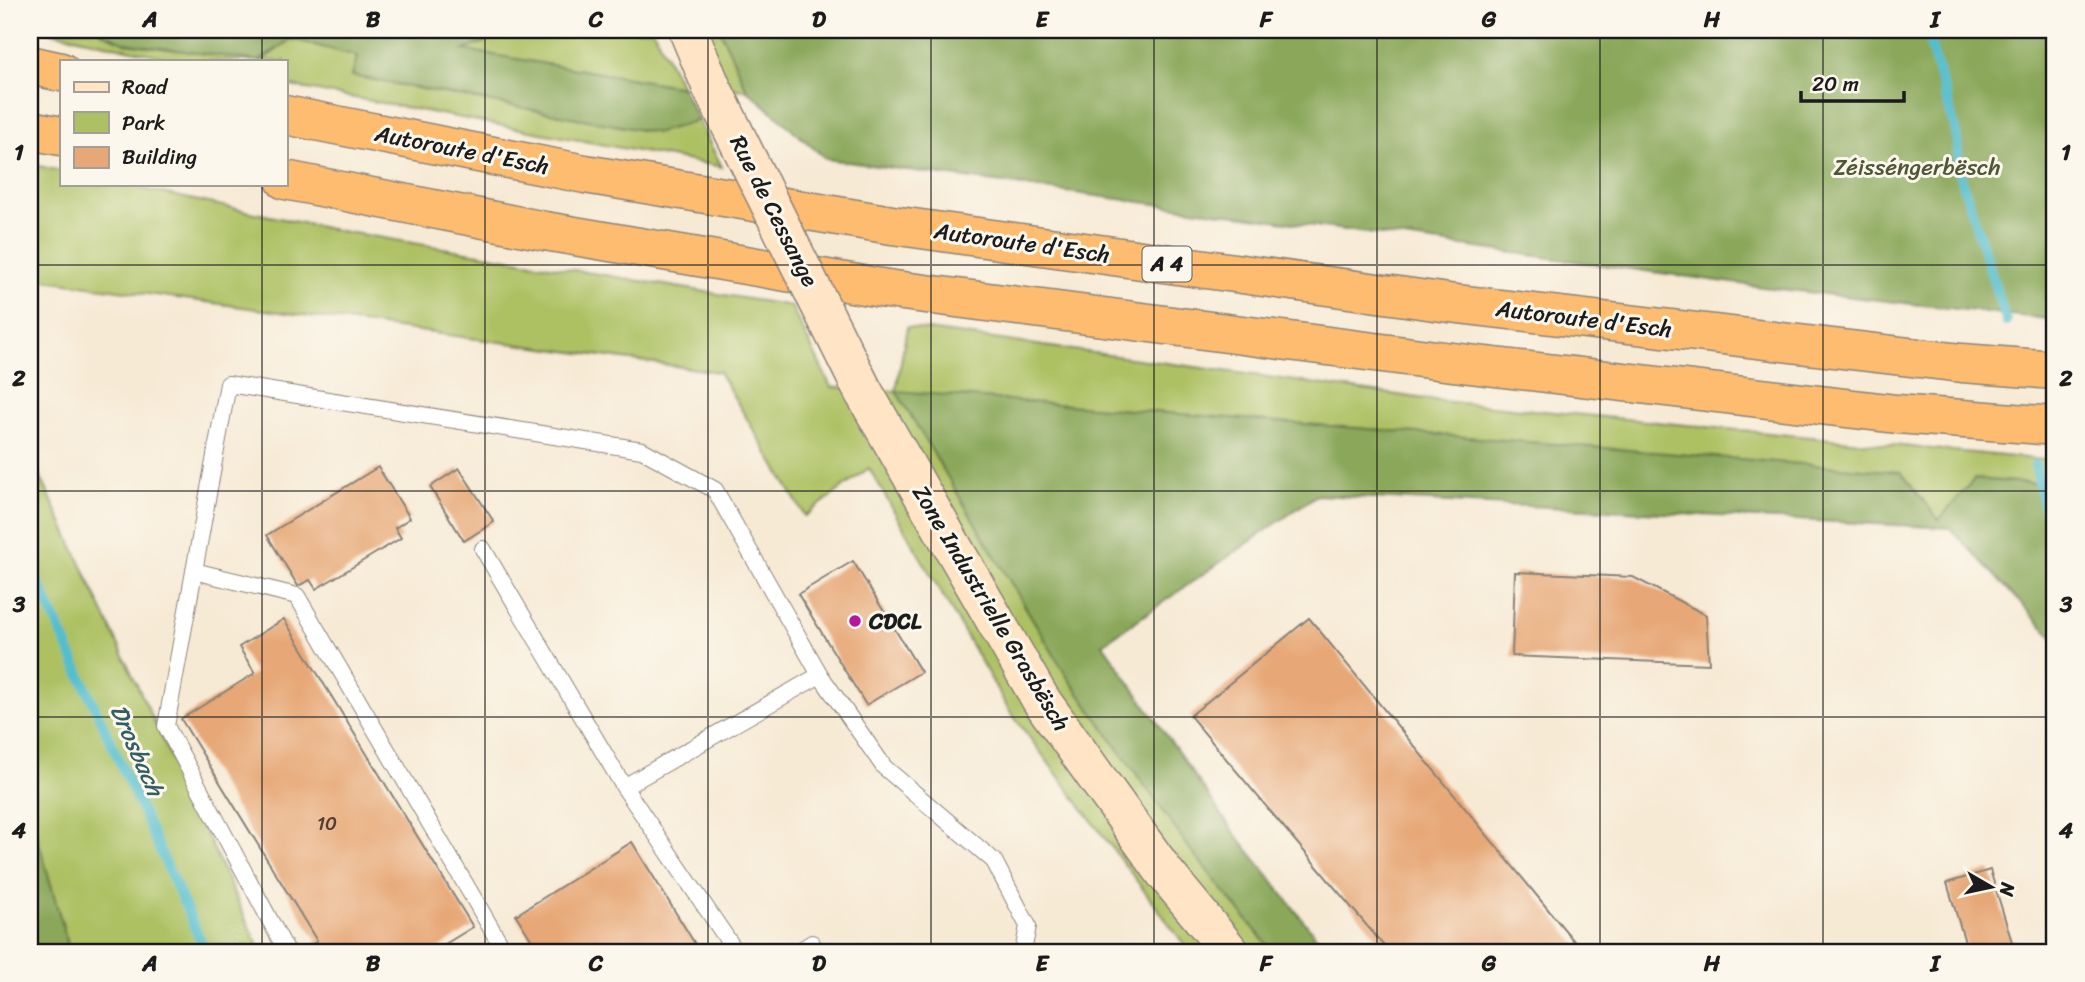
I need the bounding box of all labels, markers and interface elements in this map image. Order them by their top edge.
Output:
text: A [141,0,158,40]
text: B [366,0,381,40]
text: C [588,0,604,40]
text: D [812,0,827,40]
text: E [1036,0,1051,40]
text: F [1259,0,1274,40]
text: G [1481,0,1497,40]
text: H [1703,0,1721,40]
text: I [1929,0,1941,40]
legend [60,60,287,186]
scale bar [1801,60,1905,104]
text: 20 m [1812,65,1859,103]
text: Road [122,68,169,106]
text: Park [122,104,165,142]
street label: Autoroute d'Esch [370,113,553,187]
street label: Rue de Cessange [718,128,830,294]
text: 1 [14,132,24,173]
text: 1 [2061,132,2071,173]
text: Building [122,138,198,176]
park label: Zéisséngerbësch [1833,147,2001,188]
street label: Autoroute d'Esch [931,210,1112,276]
road number: A 4 [1142,246,1192,282]
street label: Autoroute d'Esch [1493,288,1674,350]
text: 2 [11,358,26,399]
text: 2 [2058,358,2073,399]
street label: Zone Industrielle Grasbësch [901,477,1081,739]
text: 3 [12,584,26,625]
text: 3 [2059,584,2073,625]
place label: CDCL [868,601,922,642]
marker: CDCL [847,613,863,629]
water label: Drosbach [98,697,177,805]
house number: 10 [317,807,337,840]
text: 4 [11,810,27,851]
text: 4 [2058,810,2074,851]
north arrow [1955,852,2025,922]
text: N [1990,880,2025,899]
text: A [141,943,158,982]
text: B [366,943,381,982]
text: C [588,943,604,982]
text: D [812,943,827,982]
text: E [1036,943,1051,982]
text: F [1259,943,1274,982]
text: G [1481,943,1497,982]
text: H [1703,943,1721,982]
text: I [1929,943,1941,982]

